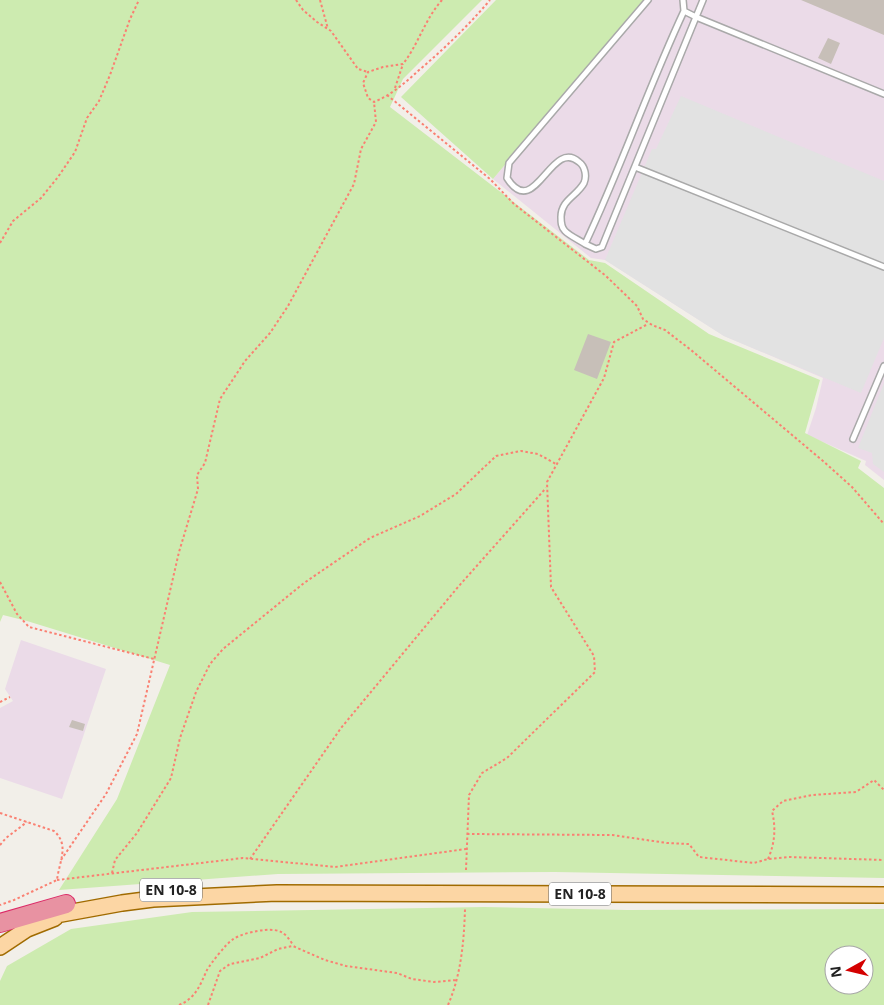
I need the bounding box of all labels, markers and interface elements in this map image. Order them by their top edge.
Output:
road number: EN 10-8 [140,878,202,902]
road number: EN 10-8 [549,882,611,906]
north arrow [824,945,874,995]
text: N [825,965,846,979]

